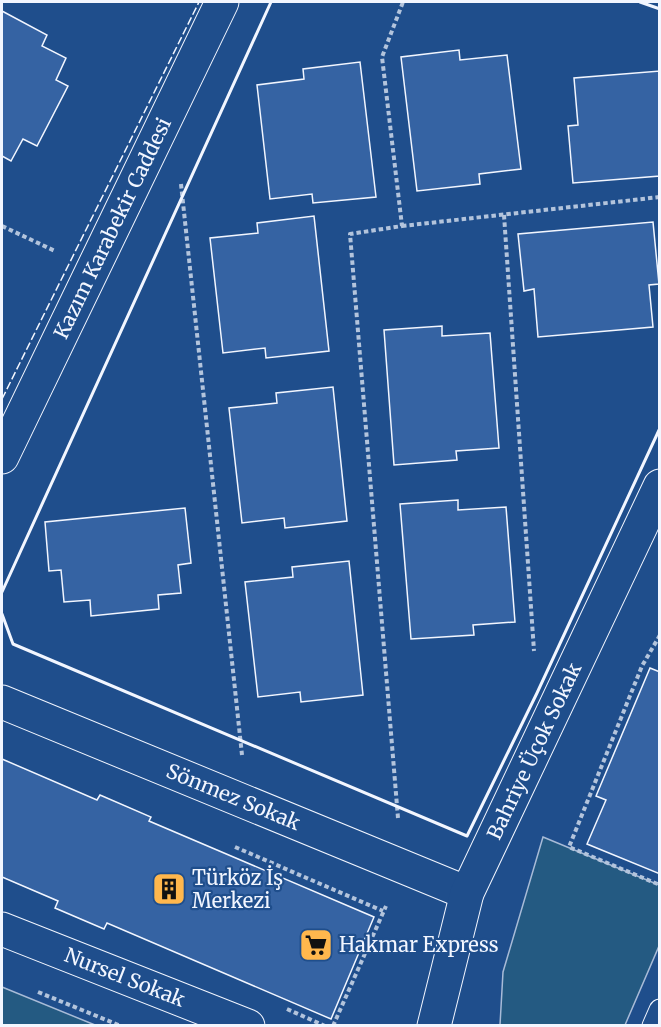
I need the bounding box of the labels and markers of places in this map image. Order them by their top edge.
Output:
place label: Türköz İş Merkezi [192,865,283,913]
building icon: Türköz İş Merkezi [151,871,187,907]
supermarket icon: Hakmar Express [298,927,334,963]
place label: Hakmar Express [339,932,499,957]

